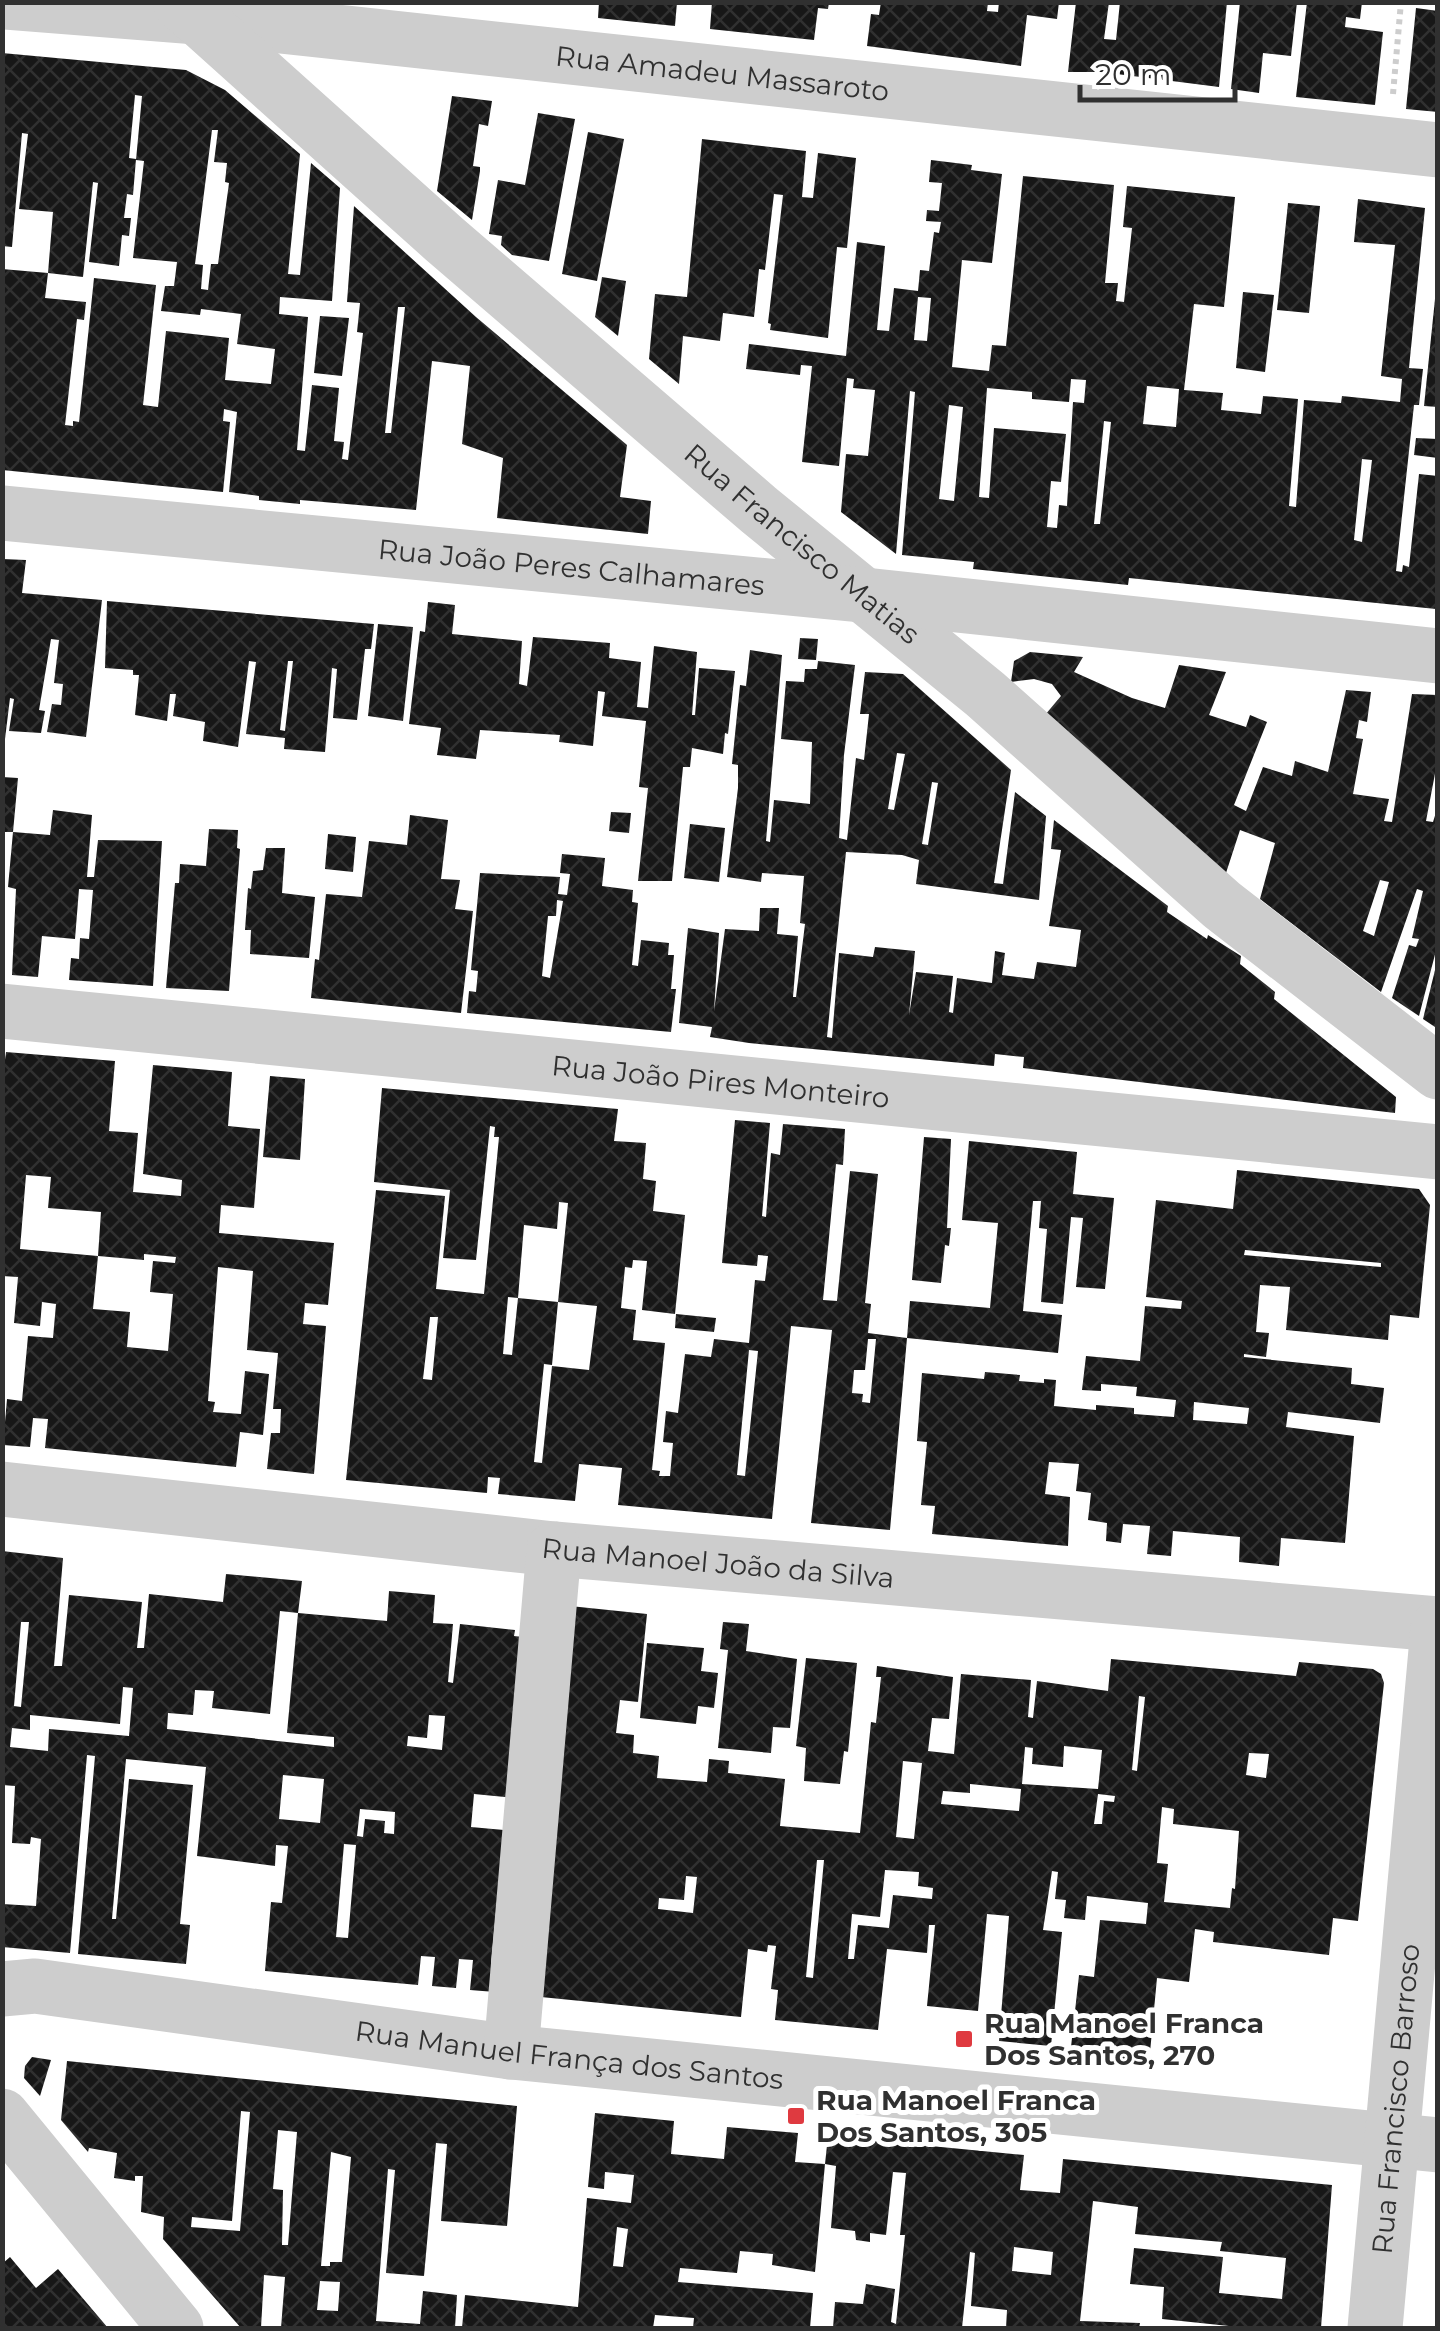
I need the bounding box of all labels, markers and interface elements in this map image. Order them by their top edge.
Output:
street label: Rua Amadeu Massaroto [554,39,891,108]
scale bar [1080,40,1235,102]
text: 20 m [1095,56,1172,93]
street label: Rua Francisco Matias [677,436,927,651]
street label: Rua João Peres Calhamares [377,532,766,603]
street label: Rua João Pires Monteiro [550,1048,891,1115]
street label: Rua Manoel João da Silva [540,1531,896,1595]
street label: Rua Francisco Barroso [1365,1942,1427,2256]
place label: Rua Manoel Franca Dos Santos, 270 [984,2006,1264,2072]
street label: Rua Manuel França dos Santos [353,2014,785,2096]
marker: Rua Manoel Franca Dos Santos, 270 [953,2028,975,2050]
place label: Rua Manoel Franca Dos Santos, 305 [816,2083,1096,2149]
marker: Rua Manoel Franca Dos Santos, 305 [785,2105,807,2127]

